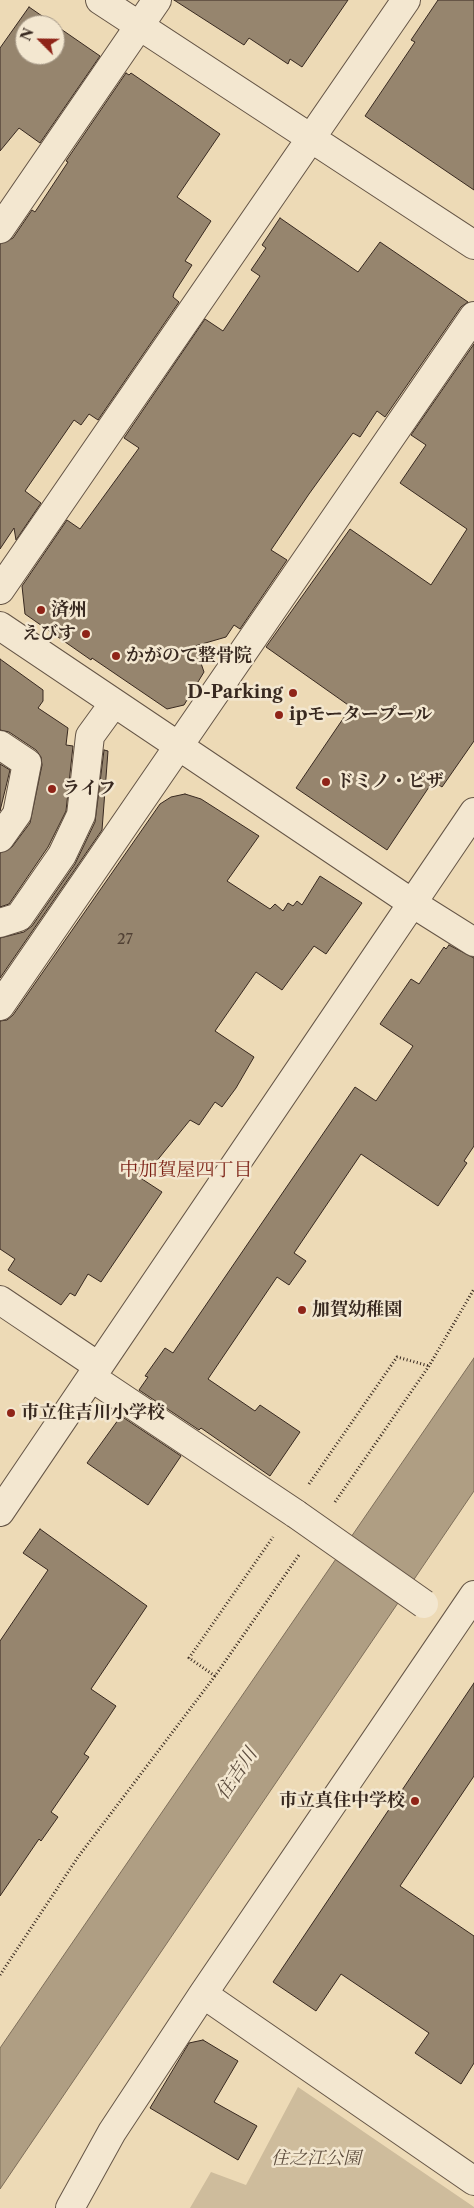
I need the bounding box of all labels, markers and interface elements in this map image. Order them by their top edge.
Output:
north arrow [15,15,65,65]
text: N [16,25,38,44]
place label: 済州 [51,599,87,621]
marker: 済州 [35,604,47,616]
place label: えびす [22,623,76,645]
marker: えびす [80,628,92,640]
place label: かがのて整骨院 [126,645,252,667]
marker: かがのて整骨院 [110,650,122,662]
place label: D-Parking [187,682,283,704]
marker: D-Parking [287,687,299,699]
place label: ipモータープール [289,704,432,726]
marker: ipモータープール [273,709,285,721]
place label: ドミノ・ピザ [336,771,444,793]
marker: ドミノ・ピザ [320,776,332,788]
place label: ライフ [62,778,116,800]
marker: ライフ [46,783,58,795]
house number: 27 [117,931,133,949]
district label: 中加賀屋四丁目 [120,1160,252,1182]
place label: 加賀幼稚園 [312,1299,402,1321]
marker: 加賀幼稚園 [296,1304,308,1316]
place label: 市立住吉川小学校 [21,1402,165,1424]
marker: 市立住吉川小学校 [5,1407,17,1419]
water label: 住吉川 [212,1744,262,1804]
place label: 市立真住中学校 [279,1790,405,1812]
marker: 市立真住中学校 [409,1795,421,1807]
park label: 住之江公園 [271,2148,361,2170]

